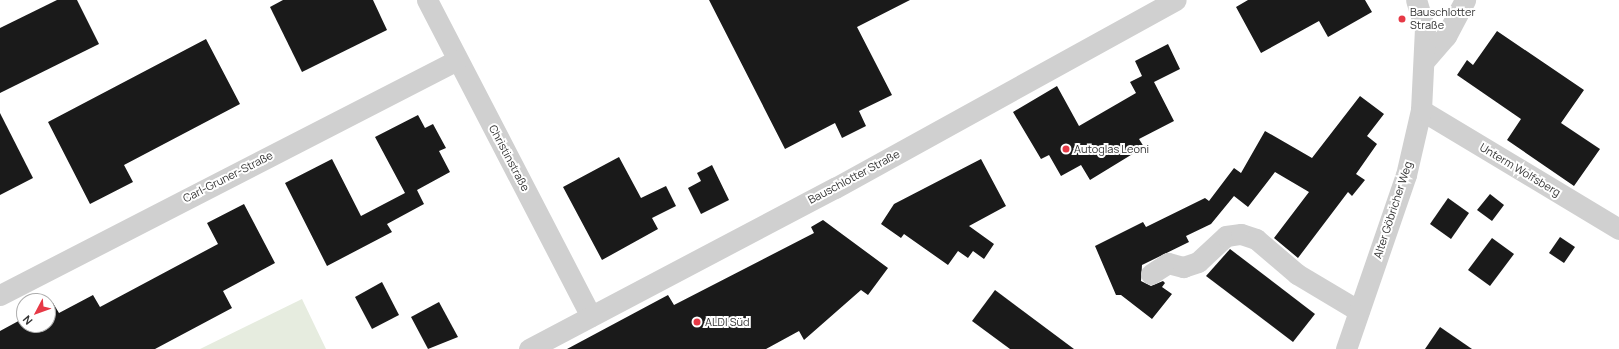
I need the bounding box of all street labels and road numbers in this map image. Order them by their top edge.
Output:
street label: Christinstraße [486,123,532,193]
street label: Unterm Wolfsberg [1477,141,1563,199]
street label: Bauschlotter Straße [806,147,902,207]
street label: Carl-Gruner-Straße [181,149,275,205]
street label: Alter Göbricher Weg [1371,160,1415,260]

